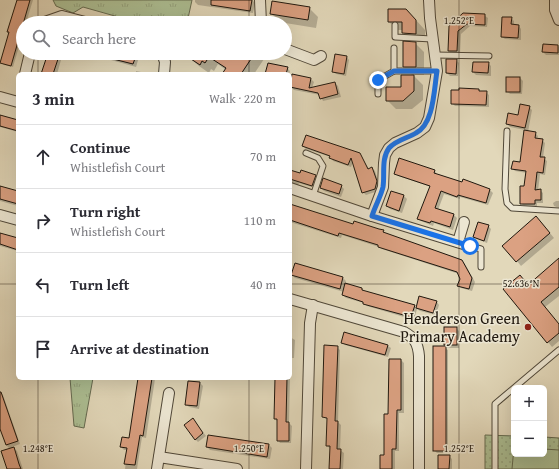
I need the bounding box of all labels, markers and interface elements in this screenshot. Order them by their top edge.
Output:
text: 1.252°E [444,13,474,28]
search box [16,16,292,60]
icon: search [30,27,52,49]
text: Search here [62,28,136,49]
route end [369,71,387,89]
text: 3 min [32,86,74,111]
text: Walk · 220 m [209,89,276,108]
text: Continue [70,137,131,158]
icon: ahead [32,146,54,168]
text: 70 m [250,147,276,166]
text: Whistlefish Court [70,158,165,177]
text: Turn right [70,201,141,222]
icon: right [32,210,54,232]
text: 110 m [244,211,276,230]
text: Whistlefish Court [70,222,165,241]
route start [461,237,479,255]
icon: left [32,274,54,296]
text: Turn left [70,274,129,295]
text: 40 m [250,275,276,294]
text: 52.636°N [503,276,540,291]
place label: Henderson Green Primary Academy [400,306,520,348]
marker: Henderson Green Primary Academy [523,322,533,332]
icon: arrive [32,338,54,360]
text: Arrive at destination [70,338,209,359]
map controls [511,385,547,457]
button: + [511,385,547,421]
button: − [511,421,547,457]
text: 1.248°E [23,441,53,456]
text: 1.250°E [234,441,264,456]
text: 1.252°E [444,441,474,456]

